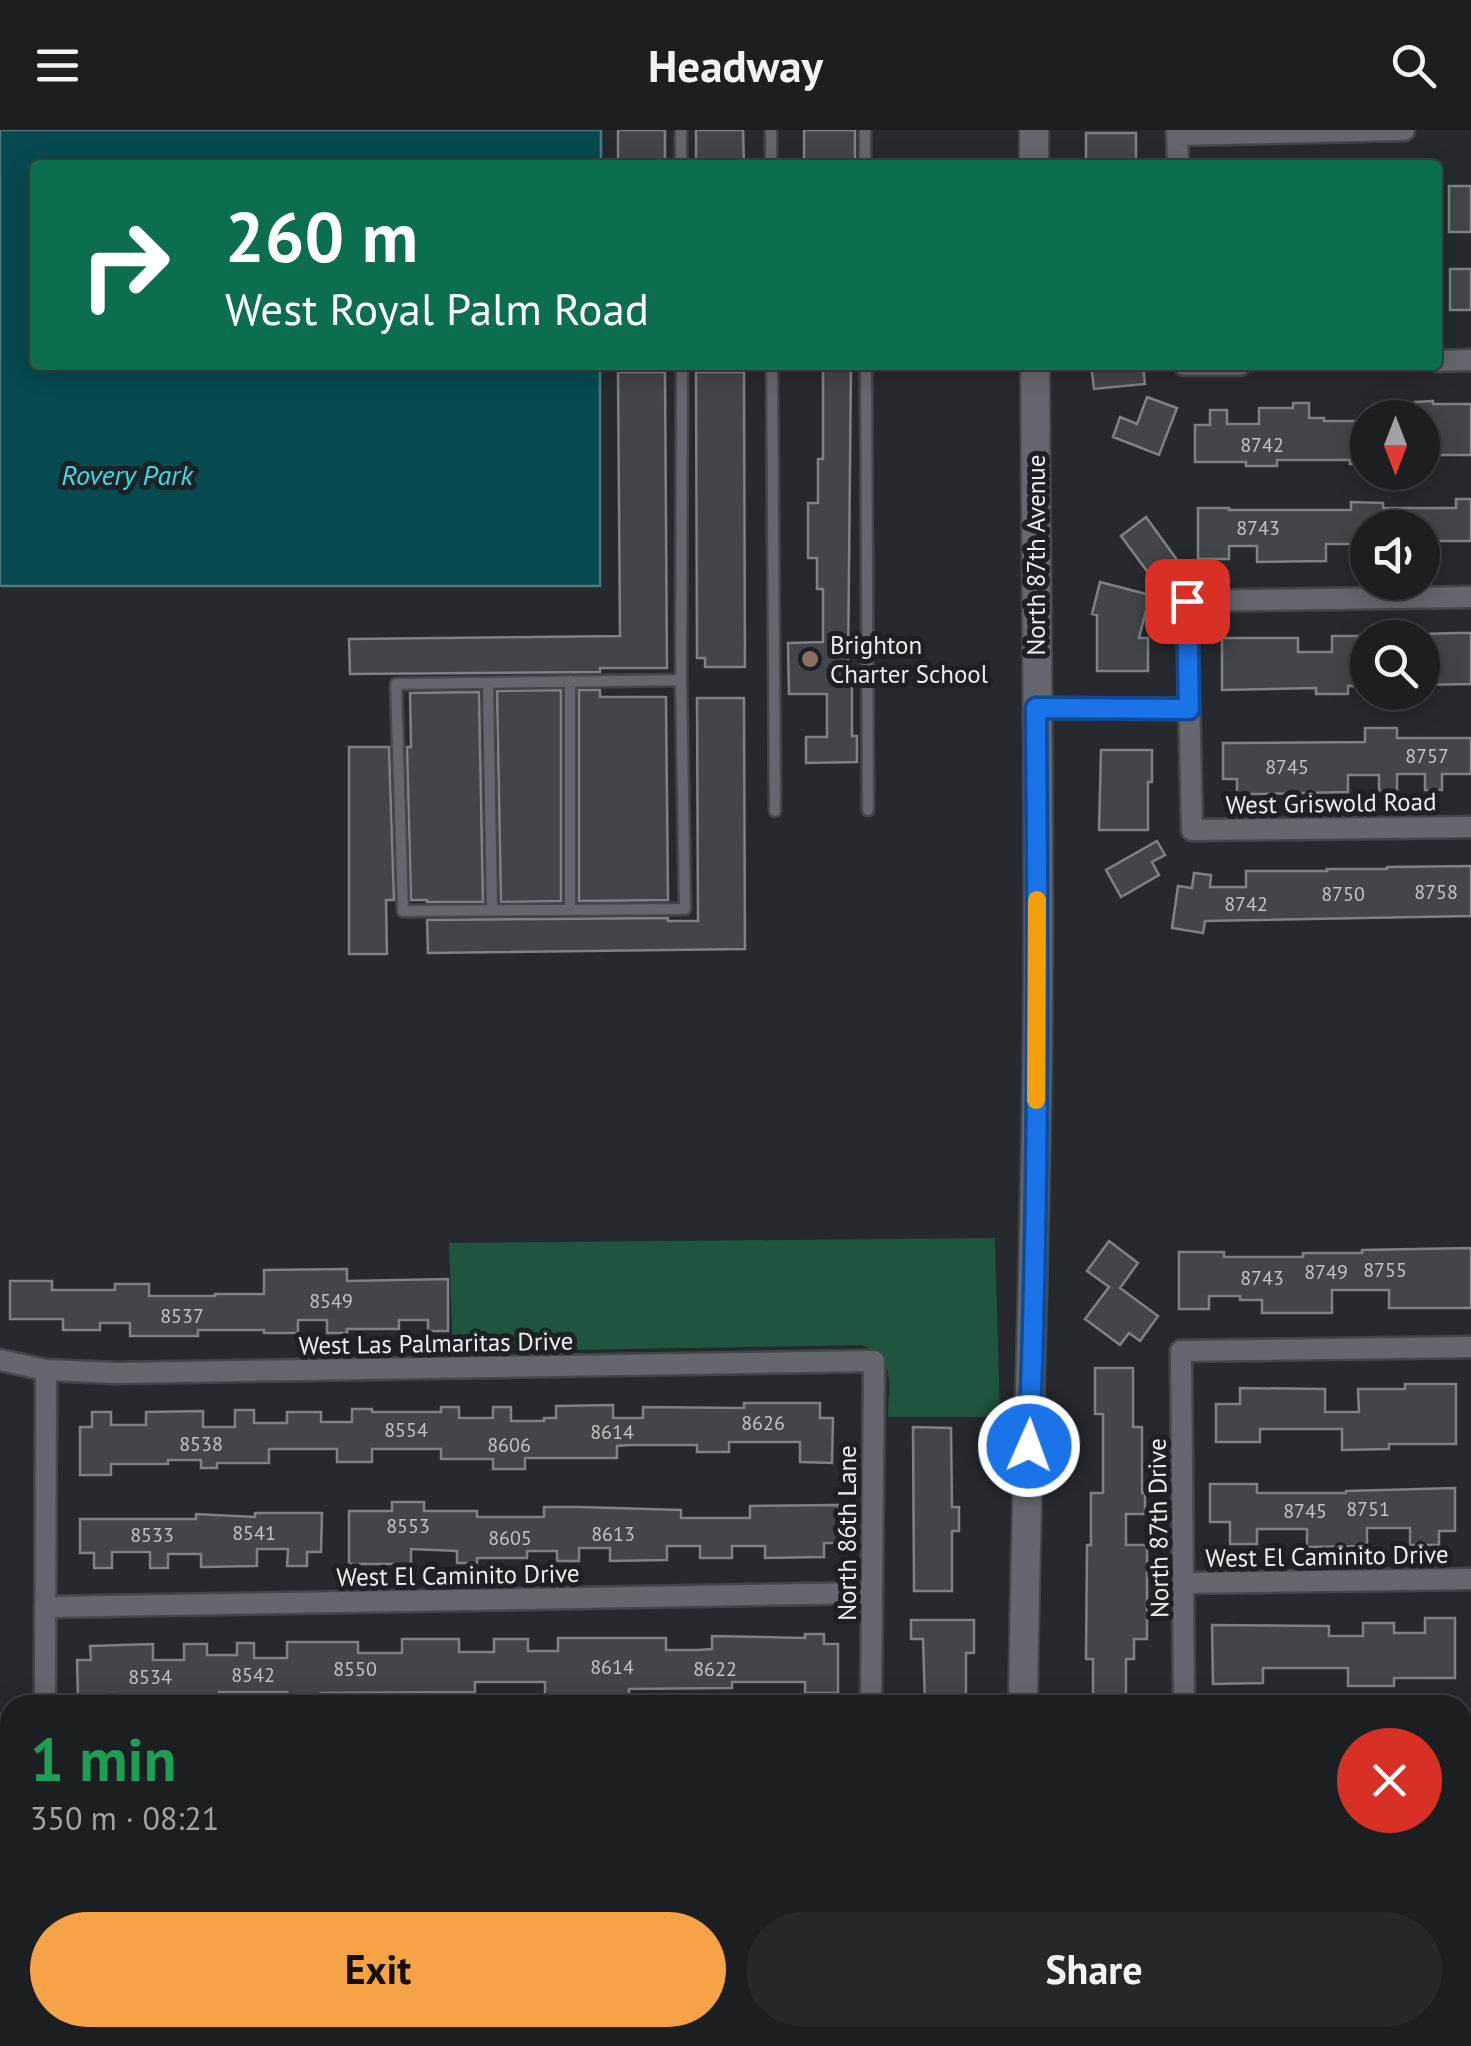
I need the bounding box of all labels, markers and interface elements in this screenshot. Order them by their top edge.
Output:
text: Headway [648,36,823,94]
icon: menu [30,38,85,93]
icon: search [1386,38,1441,93]
text: 260 m [225,191,418,281]
icon: right [60,200,190,330]
text: West Royal Palm Road [225,279,649,337]
north arrow [1350,400,1440,490]
map controls [1350,400,1440,710]
house number: 8742 [1240,432,1284,458]
street label: North 87th Avenue [1020,454,1052,656]
water label: Rovery Park [61,456,194,493]
button: sound [1350,510,1440,600]
house number: 8743 [1236,515,1280,541]
pin [1145,559,1230,644]
icon: arrive [1160,574,1215,629]
button: search [1350,620,1440,710]
place label: Brighton Charter School [830,629,989,690]
marker: Brighton Charter School [799,648,821,670]
house number: 8757 [1405,743,1449,769]
house number: 8745 [1265,754,1309,780]
street label: West Griswold Road [1225,785,1437,821]
house number: 8758 [1414,879,1458,905]
house number: 8750 [1321,881,1365,907]
house number: 8742 [1224,891,1268,917]
house number: 8755 [1363,1257,1407,1283]
house number: 8749 [1304,1259,1348,1285]
house number: 8743 [1240,1265,1284,1291]
house number: 8549 [309,1288,353,1314]
house number: 8537 [160,1303,204,1329]
street label: West Las Palmaritas Drive [298,1325,574,1361]
position arrow [977,1394,1081,1498]
house number: 8626 [741,1410,785,1436]
house number: 8554 [384,1417,428,1443]
house number: 8614 [590,1419,634,1445]
house number: 8538 [179,1431,223,1457]
house number: 8606 [487,1432,531,1458]
street label: North 87th Drive [1140,1438,1176,1618]
street label: North 86th Lane [831,1445,863,1621]
house number: 8751 [1346,1496,1390,1522]
house number: 8745 [1283,1498,1327,1524]
house number: 8553 [386,1513,430,1539]
house number: 8541 [232,1520,276,1546]
house number: 8613 [591,1521,635,1547]
house number: 8533 [130,1522,174,1548]
house number: 8605 [488,1525,532,1551]
street label: West El Caminito Drive [1205,1538,1449,1574]
street label: West El Caminito Drive [336,1557,580,1593]
house number: 8614 [590,1654,634,1680]
house number: 8550 [333,1656,377,1682]
house number: 8622 [693,1656,737,1682]
house number: 8542 [231,1662,275,1688]
house number: 8534 [128,1664,172,1690]
text: 1 min [30,1720,176,1798]
button: close [1337,1728,1442,1833]
text: 350 m · 08:21 [30,1797,219,1839]
button: Exit [30,1912,726,2027]
button: Share [746,1912,1442,2027]

